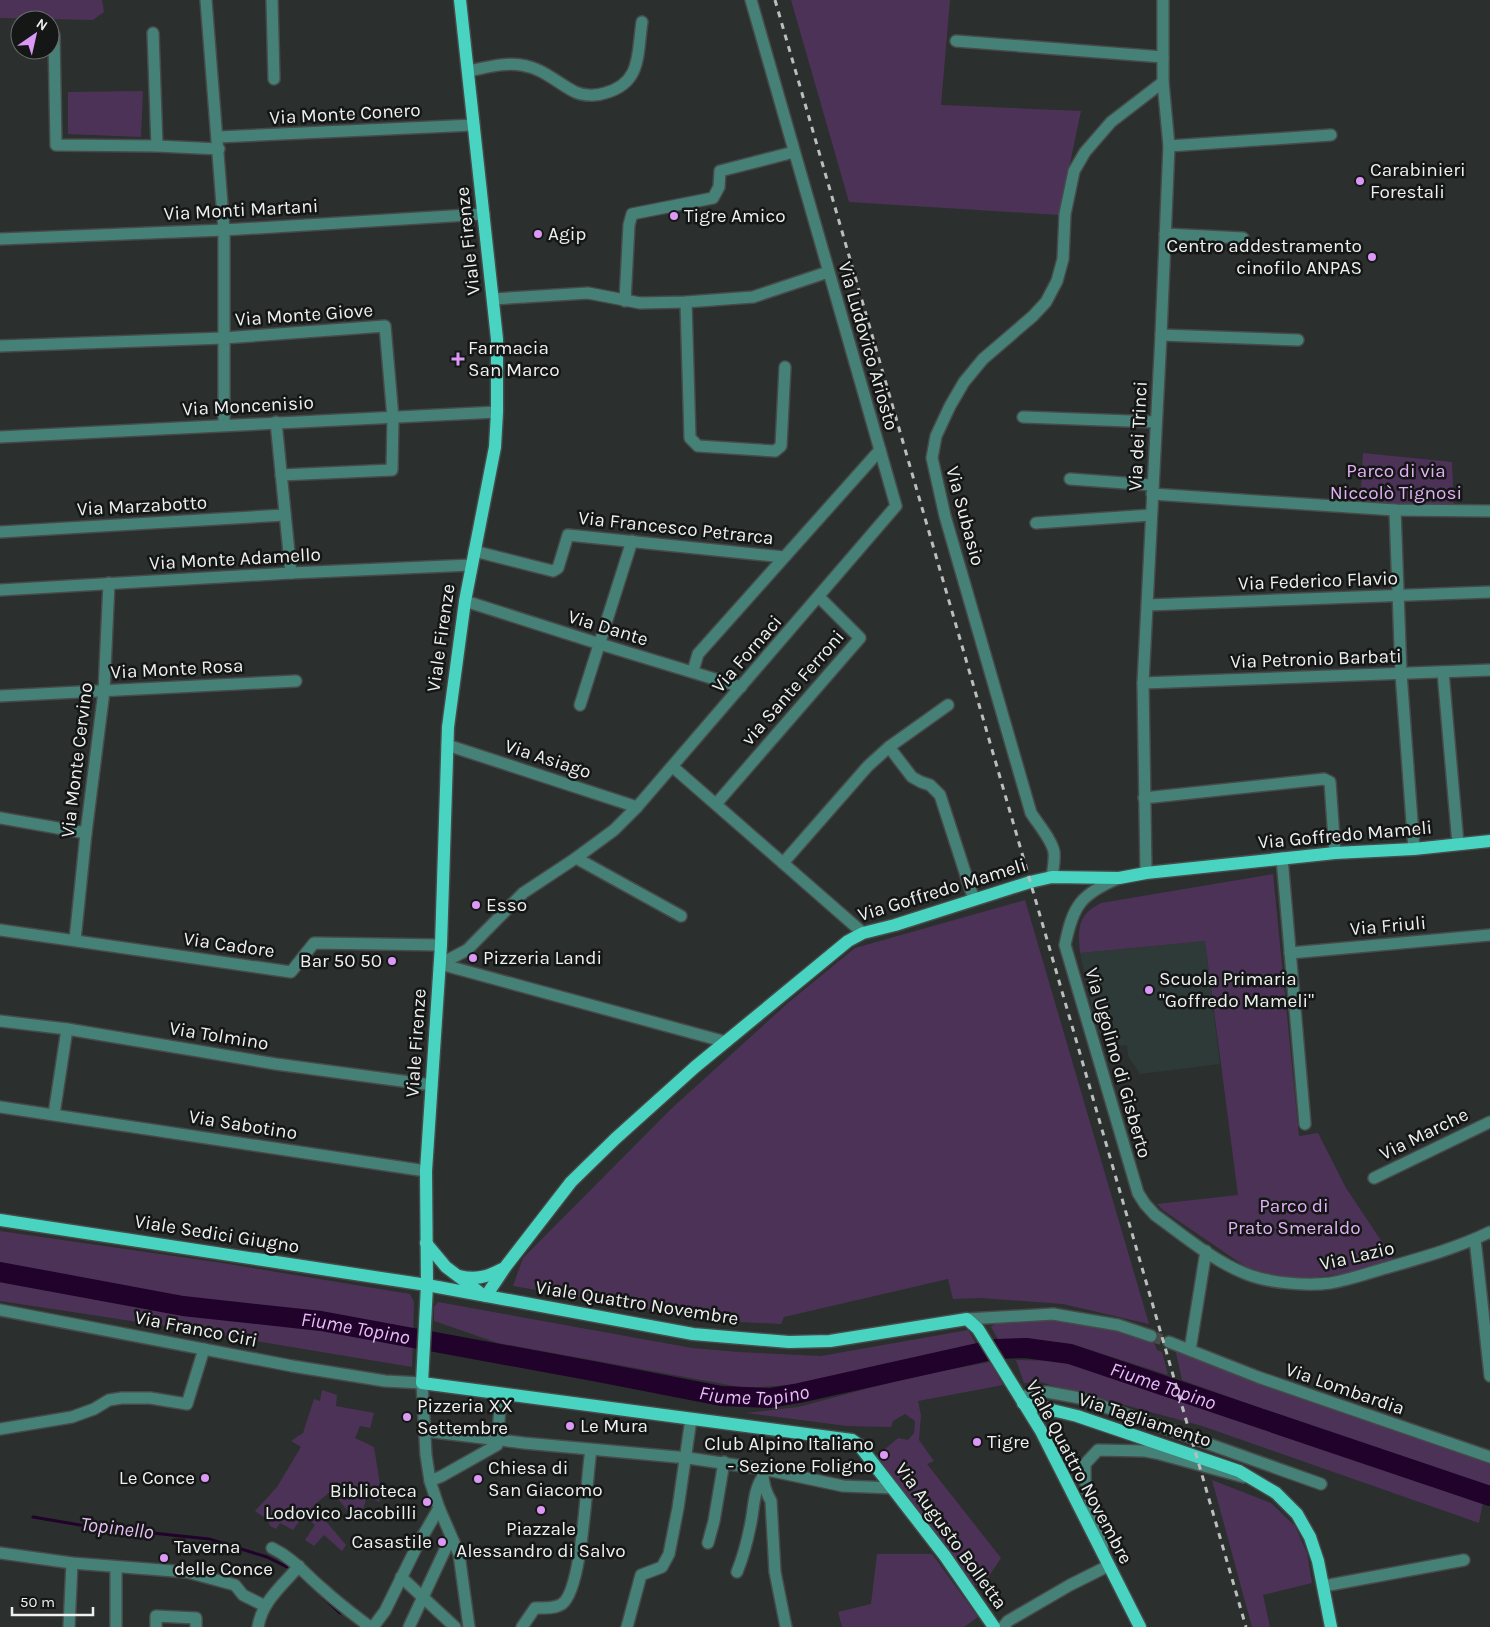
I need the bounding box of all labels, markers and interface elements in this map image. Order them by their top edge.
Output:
north arrow [10,10,60,60]
text: N [33,15,51,34]
street label: Via Monte Conero [269,99,421,129]
place label: Carabinieri Forestali [1370,159,1466,203]
marker: Carabinieri Forestali [1354,175,1366,187]
street label: Viale Firenze [451,186,485,296]
street label: Via Monti Martani [163,195,319,225]
place label: Tigre Amico [684,205,786,227]
marker: Tigre Amico [668,210,680,222]
place label: Agip [548,223,586,245]
marker: Agip [532,228,544,240]
place label: Centro addestramento cinofilo ANPAS [1167,235,1362,279]
marker: Centro addestramento cinofilo ANPAS [1366,251,1378,263]
street label: Via Ludovico Ariosto [833,259,903,433]
street label: Via Monte Giove [234,299,374,331]
place label: Farmacia San Marco [468,337,560,381]
marker: Farmacia San Marco [452,353,464,365]
street label: Via dei Trinci [1124,380,1152,492]
street label: Via Moncenisio [182,392,314,420]
park label: Parco di via Niccolò Tignosi [1330,460,1462,504]
street label: Via Subasio [941,464,989,568]
street label: Via Marzabotto [76,492,208,520]
street label: Via Francesco Petrarca [577,507,775,549]
street label: Via Monte Adamello [149,544,321,574]
street label: Via Federico Flavio [1238,567,1398,595]
street label: Viale Firenze [423,583,459,693]
street label: Via Dante [565,605,651,651]
street label: Via Fornaci [707,611,787,697]
street label: via Sante Ferroni [737,626,849,750]
street label: Via Petronio Barbati [1230,645,1402,673]
street label: Via Monte Rosa [110,655,244,683]
street label: Via Monte Cervino [57,681,97,839]
street label: Via Asiago [502,735,594,783]
street label: Via Goffredo Mameli [1257,816,1433,854]
street label: Via Goffredo Mameli [855,854,1029,926]
place label: Esso [486,894,527,916]
marker: Esso [470,899,482,911]
street label: Via Friuli [1349,912,1427,940]
street label: Via Cadore [182,928,276,962]
place label: Pizzeria Landi [483,947,602,969]
place label: Bar 50 50 [300,950,382,972]
marker: Pizzeria Landi [467,952,479,964]
marker: Bar 50 50 [386,955,398,967]
street label: Via Ugolino di Gisberto [1080,965,1156,1161]
place label: Scuola Primaria "Goffredo Mameli" [1159,968,1314,1012]
marker: Scuola Primaria "Goffredo Mameli" [1143,984,1155,996]
street label: Viale Firenze [401,988,431,1098]
street label: Via Tolmino [168,1017,270,1055]
street label: Via Marche [1376,1103,1472,1165]
street label: Via Sabotino [187,1106,299,1144]
park label: Parco di Prato Smeraldo [1227,1195,1361,1239]
street label: Viale Sedici Giugno [133,1210,301,1258]
street label: Via Lazio [1318,1237,1396,1275]
street label: Viale Quattro Novembre [534,1276,740,1330]
street label: Via Franco Ciri [133,1306,259,1352]
water label: Fiume Topino [300,1307,412,1349]
water label: Fiume Topino [1107,1357,1219,1414]
street label: Via Lombardia [1283,1358,1407,1420]
street label: Viale Quattro Novembre [1021,1376,1137,1568]
water label: Fiume Topino [697,1380,811,1410]
street label: Via Tagliamento [1076,1388,1214,1452]
place label: Pizzeria XX Settembre [417,1395,513,1439]
marker: Pizzeria XX Settembre [401,1411,413,1423]
place label: Le Mura [580,1415,648,1437]
marker: Le Mura [564,1420,576,1432]
place label: Tigre [987,1431,1030,1453]
place label: Club Alpino Italiano - Sezione Foligno [704,1433,874,1477]
marker: Tigre [971,1436,983,1448]
marker: Club Alpino Italiano - Sezione Foligno [878,1449,890,1461]
place label: Chiesa di San Giacomo [488,1457,603,1501]
street label: Via Augusto Bolletta [891,1459,1011,1613]
place label: Le Conce [119,1467,195,1489]
marker: Le Conce [199,1472,211,1484]
marker: Chiesa di San Giacomo [472,1473,484,1485]
place label: Biblioteca Lodovico Jacobilli [265,1480,417,1524]
marker: Biblioteca Lodovico Jacobilli [421,1496,433,1508]
marker: Piazzale Alessandro di Salvo [535,1504,547,1516]
water label: Topinello [79,1512,155,1544]
place label: Piazzale Alessandro di Salvo [456,1518,626,1562]
place label: Casastile [352,1531,432,1553]
place label: Taverna delle Conce [174,1536,273,1580]
marker: Casastile [436,1536,448,1548]
marker: Taverna delle Conce [158,1552,170,1564]
scale bar [12,1584,94,1616]
text: 50 m [20,1593,55,1611]

